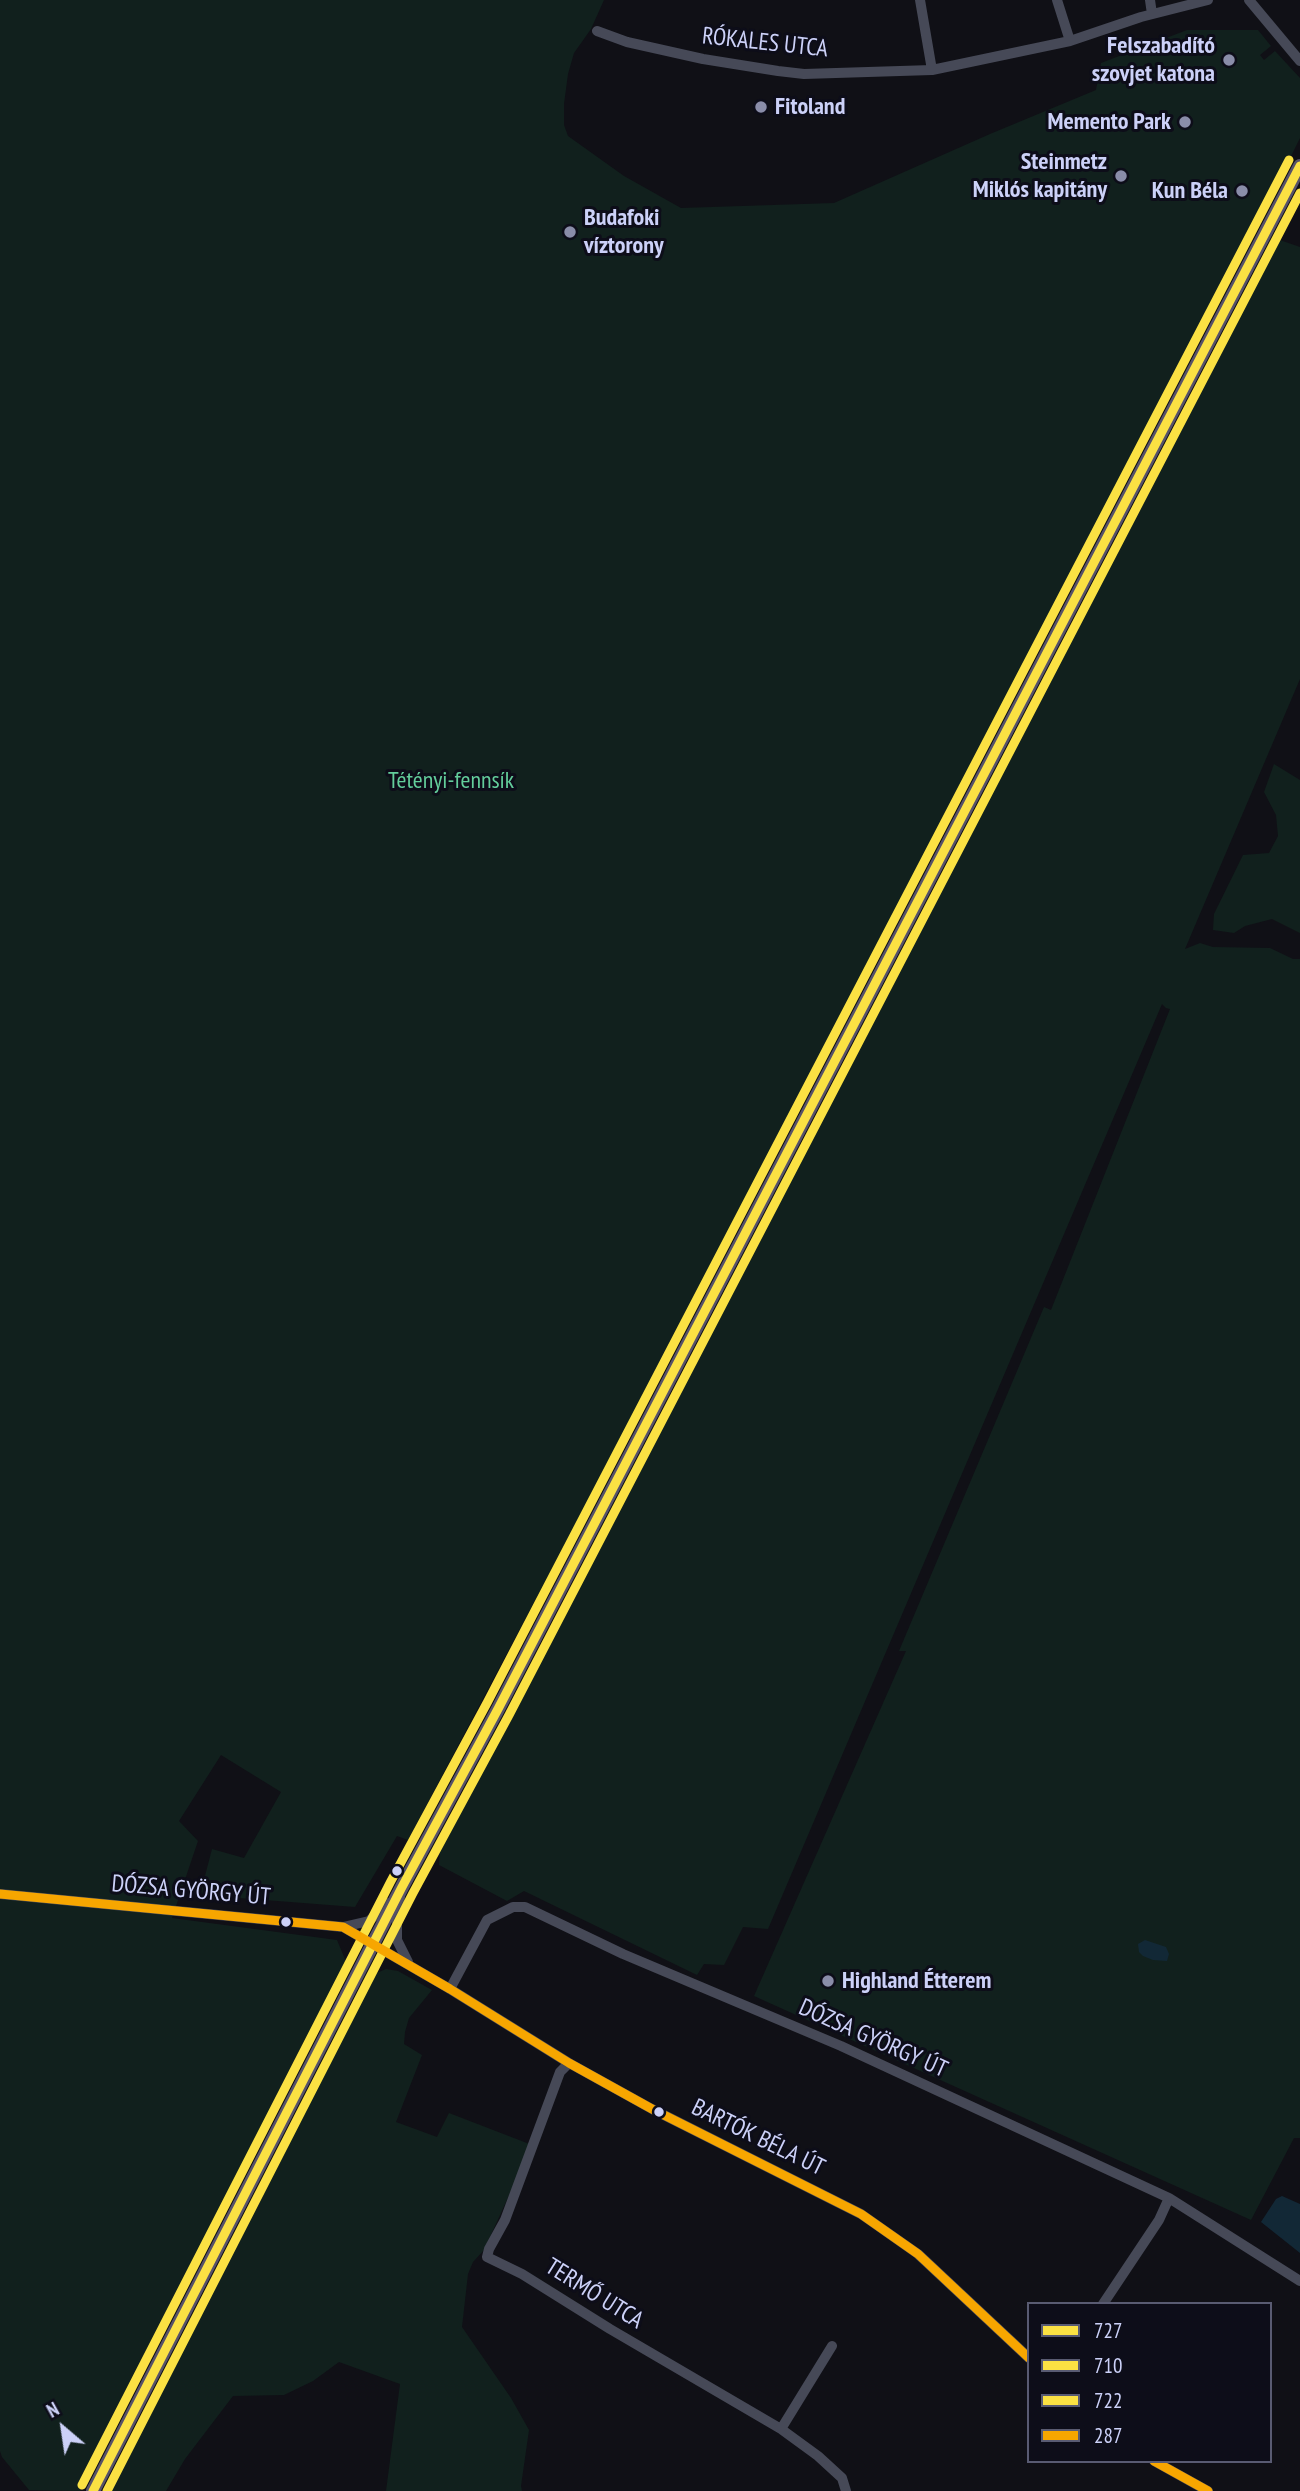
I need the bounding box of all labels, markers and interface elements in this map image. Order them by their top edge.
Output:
street label: RÓKALES UTCA [701,22,829,64]
place label: Felszabadító szovjet katona [1092,32,1215,88]
marker: Felszabadító szovjet katona [1221,52,1237,68]
place label: Fitoland [775,93,845,121]
marker: Fitoland [753,99,769,115]
place label: Memento Park [1048,108,1171,136]
marker: Memento Park [1177,114,1193,130]
place label: Steinmetz Miklós kapitány [973,148,1107,204]
marker: Steinmetz Miklós kapitány [1113,168,1129,184]
place label: Kun Béla [1152,177,1228,205]
marker: Kun Béla [1234,183,1250,199]
place label: Budafoki víztorony [584,204,664,260]
marker: Budafoki víztorony [562,224,578,240]
park label: Tétényi-fennsík [388,767,514,795]
unlabelled marker [390,1864,404,1878]
street label: DÓZSA GYÖRGY ÚT [110,1870,272,1912]
unlabelled marker [279,1915,293,1929]
place label: Highland Étterem [842,1967,991,1995]
marker: Highland Étterem [820,1973,836,1989]
street label: DÓZSA GYÖRGY ÚT [794,1993,952,2085]
street label: BARTÓK BÉLA ÚT [687,2093,829,2183]
unlabelled marker [652,2105,666,2119]
street label: TERMŐ UTCA [540,2253,648,2335]
legend [1027,2302,1272,2463]
text: 727 [1094,2317,1122,2344]
text: 710 [1094,2352,1122,2379]
text: 722 [1094,2387,1122,2414]
north arrow [28,2393,98,2463]
text: N [43,2397,63,2423]
text: 287 [1094,2422,1122,2449]

